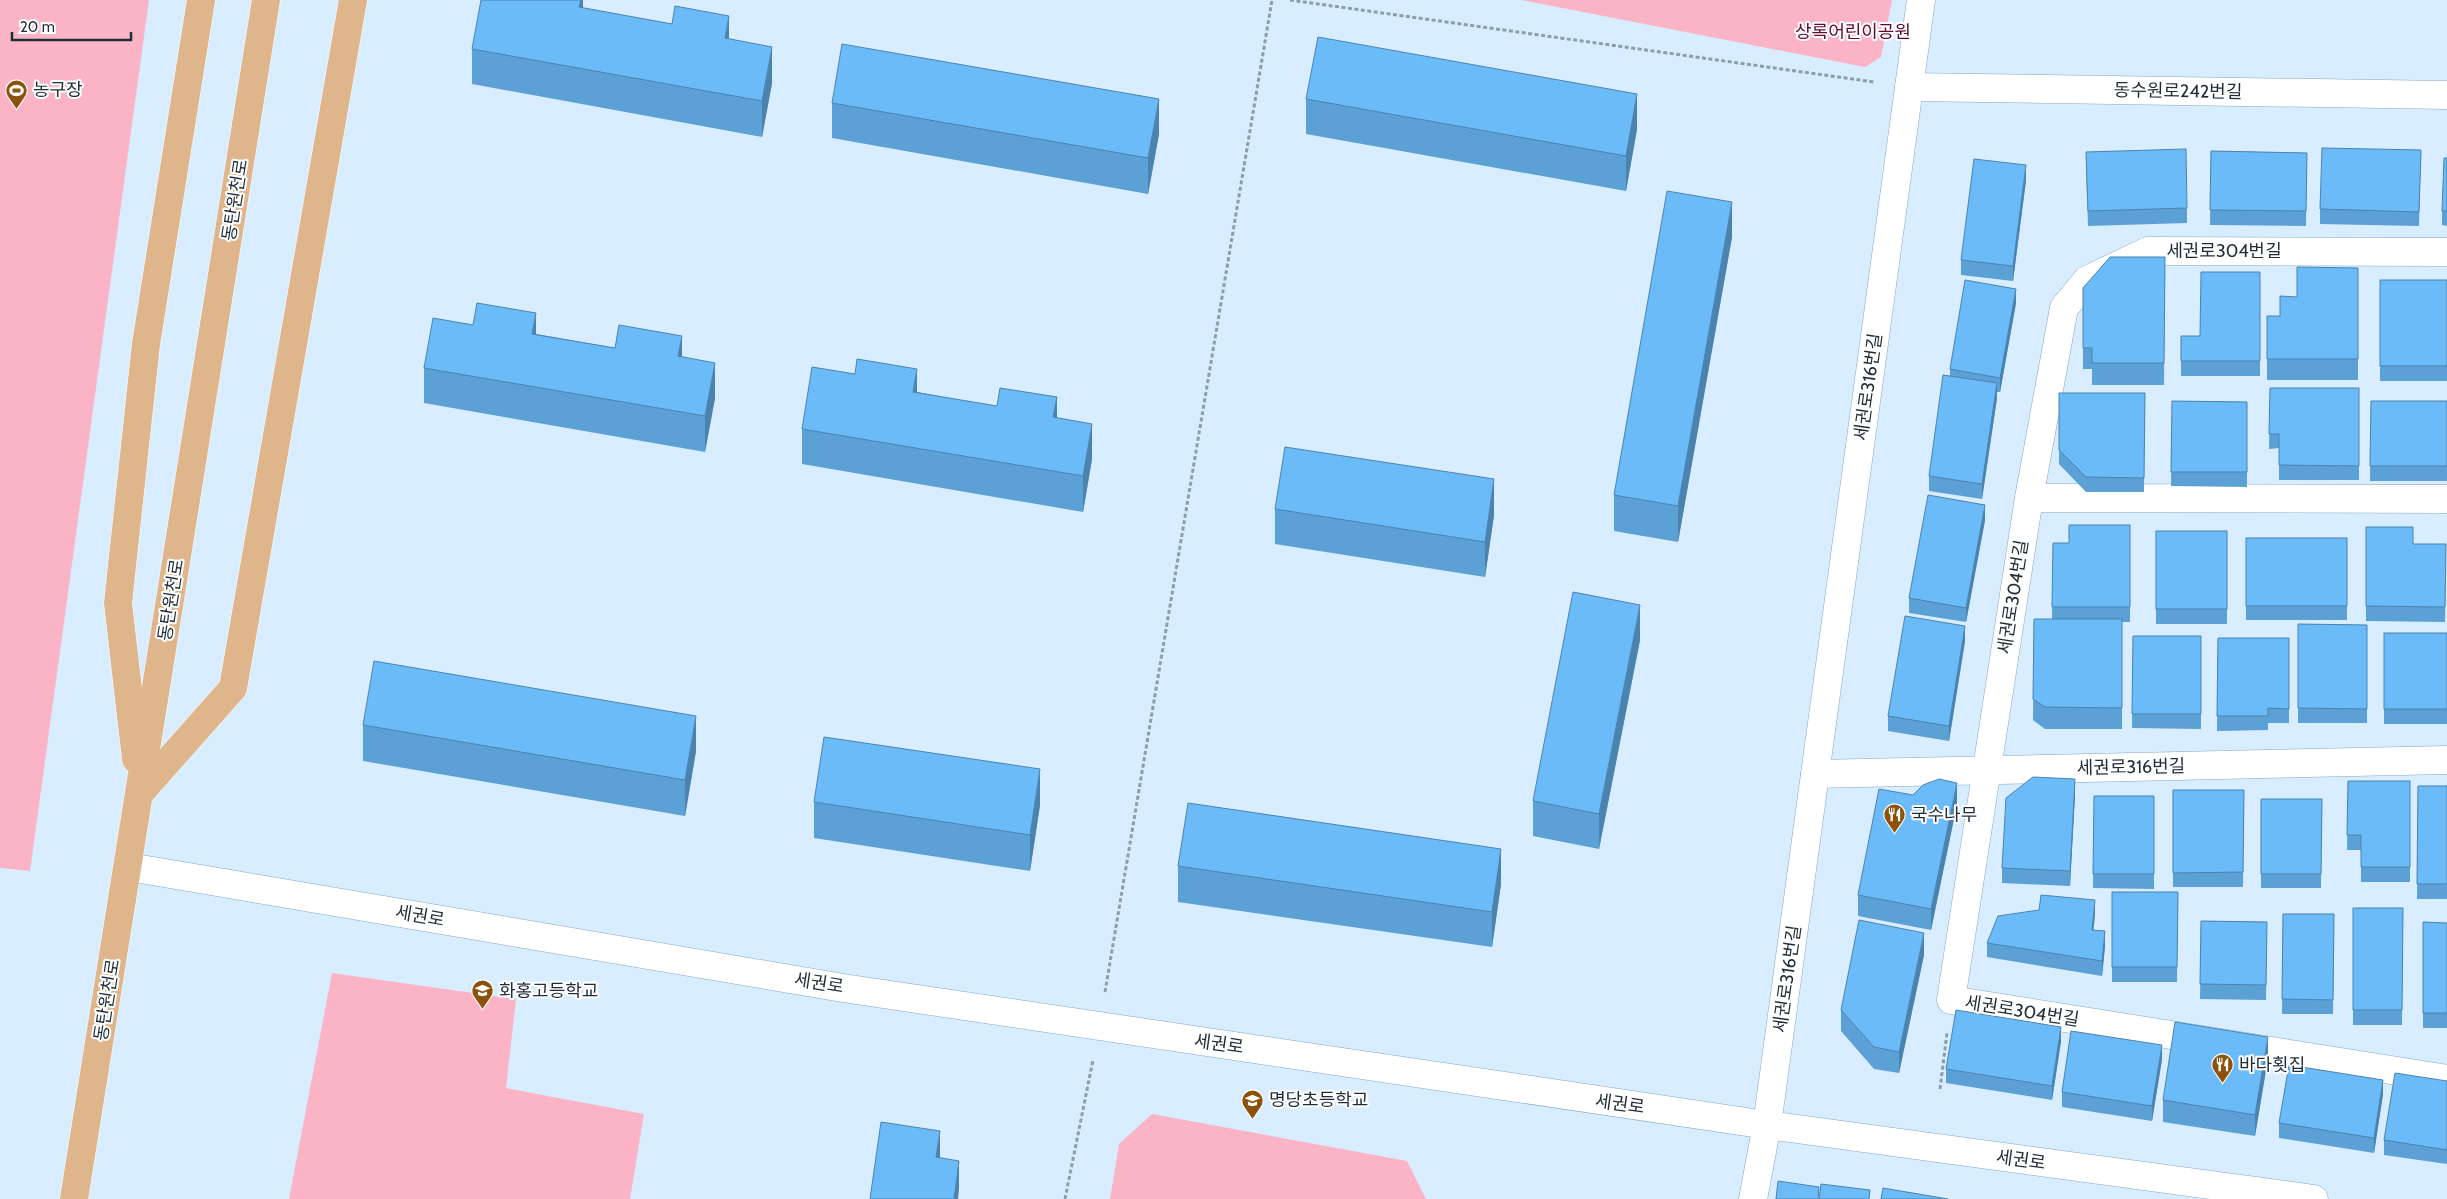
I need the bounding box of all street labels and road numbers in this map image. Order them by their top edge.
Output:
street label: 동수원로242번길 [2113,79,2243,103]
street label: 동탄원천로 [218,157,252,243]
street label: 세권로304번길 [2166,240,2282,262]
street label: 세권로316번길 [1850,332,1886,442]
street label: 세권로304번길 [1993,538,2033,656]
street label: 동탄원천로 [154,557,188,643]
street label: 세권로316번길 [2076,755,2186,779]
street label: 세권로 [394,901,446,931]
street label: 세권로316번길 [1769,924,1805,1034]
street label: 동탄원천로 [90,957,124,1043]
street label: 세권로 [793,968,845,998]
street label: 세권로304번길 [1963,991,2081,1031]
street label: 세권로 [1193,1030,1245,1058]
street label: 세권로 [1594,1090,1646,1118]
street label: 세권로 [1995,1146,2047,1174]

